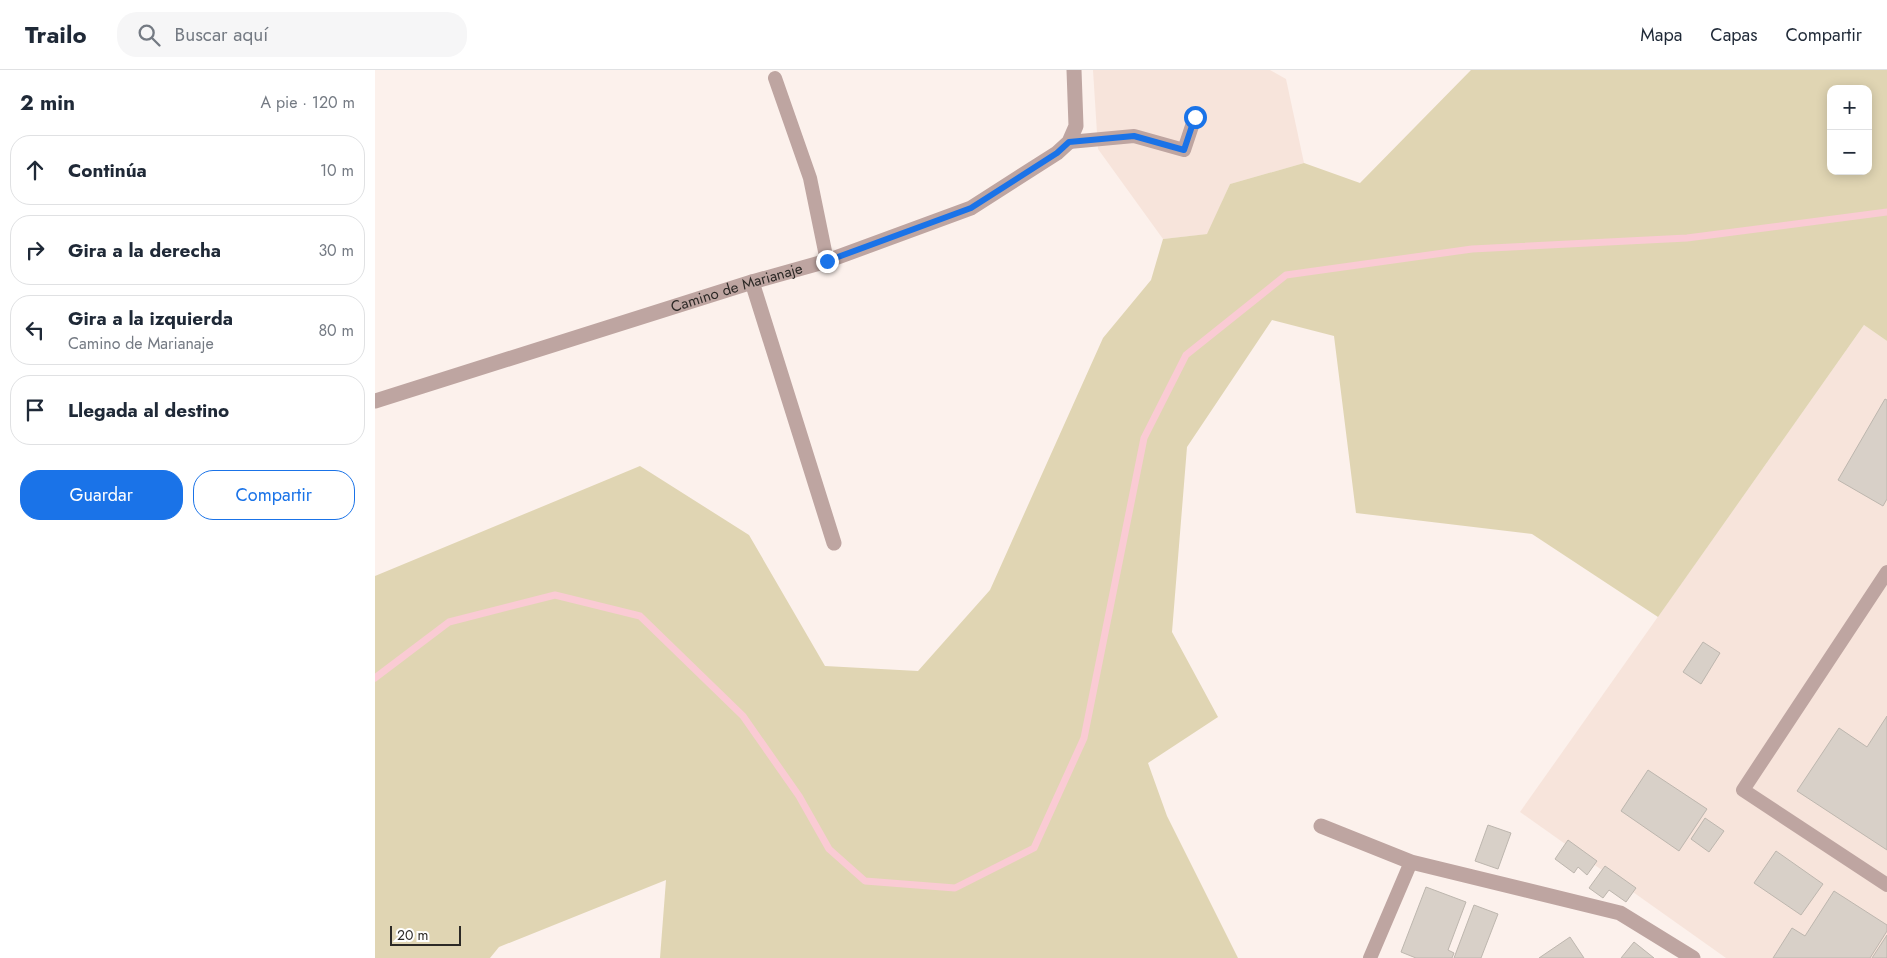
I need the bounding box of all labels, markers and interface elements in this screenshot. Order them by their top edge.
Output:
search box [117,12,467,57]
text: Trailo [25,17,87,52]
icon: search [135,21,163,49]
text: Buscar aquí [175,21,268,48]
text: Mapa [1640,22,1682,48]
text: Capas [1710,22,1758,48]
text: Compartir [1786,22,1862,48]
map controls [1827,85,1872,175]
button: + [1827,85,1872,130]
text: 2 min [20,88,75,118]
text: A pie · 120 m [261,91,355,114]
route start [1184,106,1207,129]
button: − [1827,130,1872,175]
icon: ahead [21,156,49,184]
text: Continúa [68,157,147,184]
text: 10 m [320,159,354,182]
icon: right [21,236,49,264]
text: Gira a la derecha [68,237,221,264]
text: 30 m [318,239,354,262]
route end [816,250,839,273]
street label: Camino de Marianaje [668,257,805,318]
text: Gira a la izquierda [68,305,233,332]
icon: left [21,316,49,344]
text: 80 m [318,319,354,342]
text: Camino de Marianaje [68,332,214,355]
icon: arrive [21,396,49,424]
text: Llegada al destino [68,397,229,424]
button: Guardar [20,470,183,520]
button: Compartir [193,470,355,520]
scale bar [390,923,461,946]
text: 20 m [397,925,429,945]

